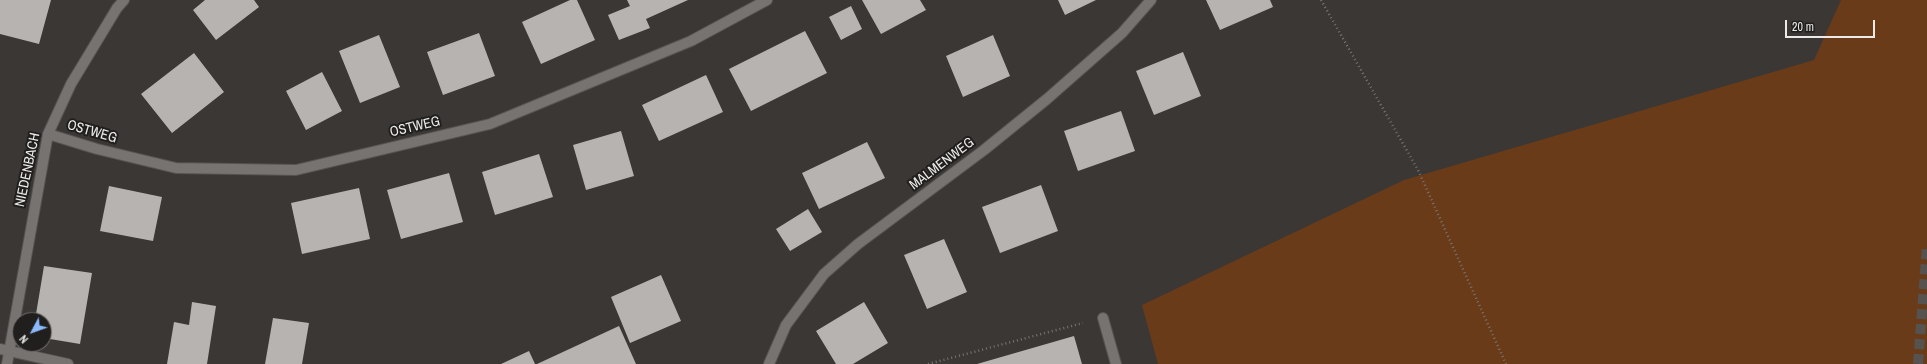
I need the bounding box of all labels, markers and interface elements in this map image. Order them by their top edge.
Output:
scale bar [1787,12,1877,38]
text: 20 m [1792,19,1814,35]
street label: OSTWEG [388,113,442,141]
street label: OSTWEG [65,117,119,147]
street label: NIEDENBACH [12,131,44,209]
street label: MALMENWEG [906,134,978,194]
north arrow [12,312,52,352]
text: N [16,332,31,346]

